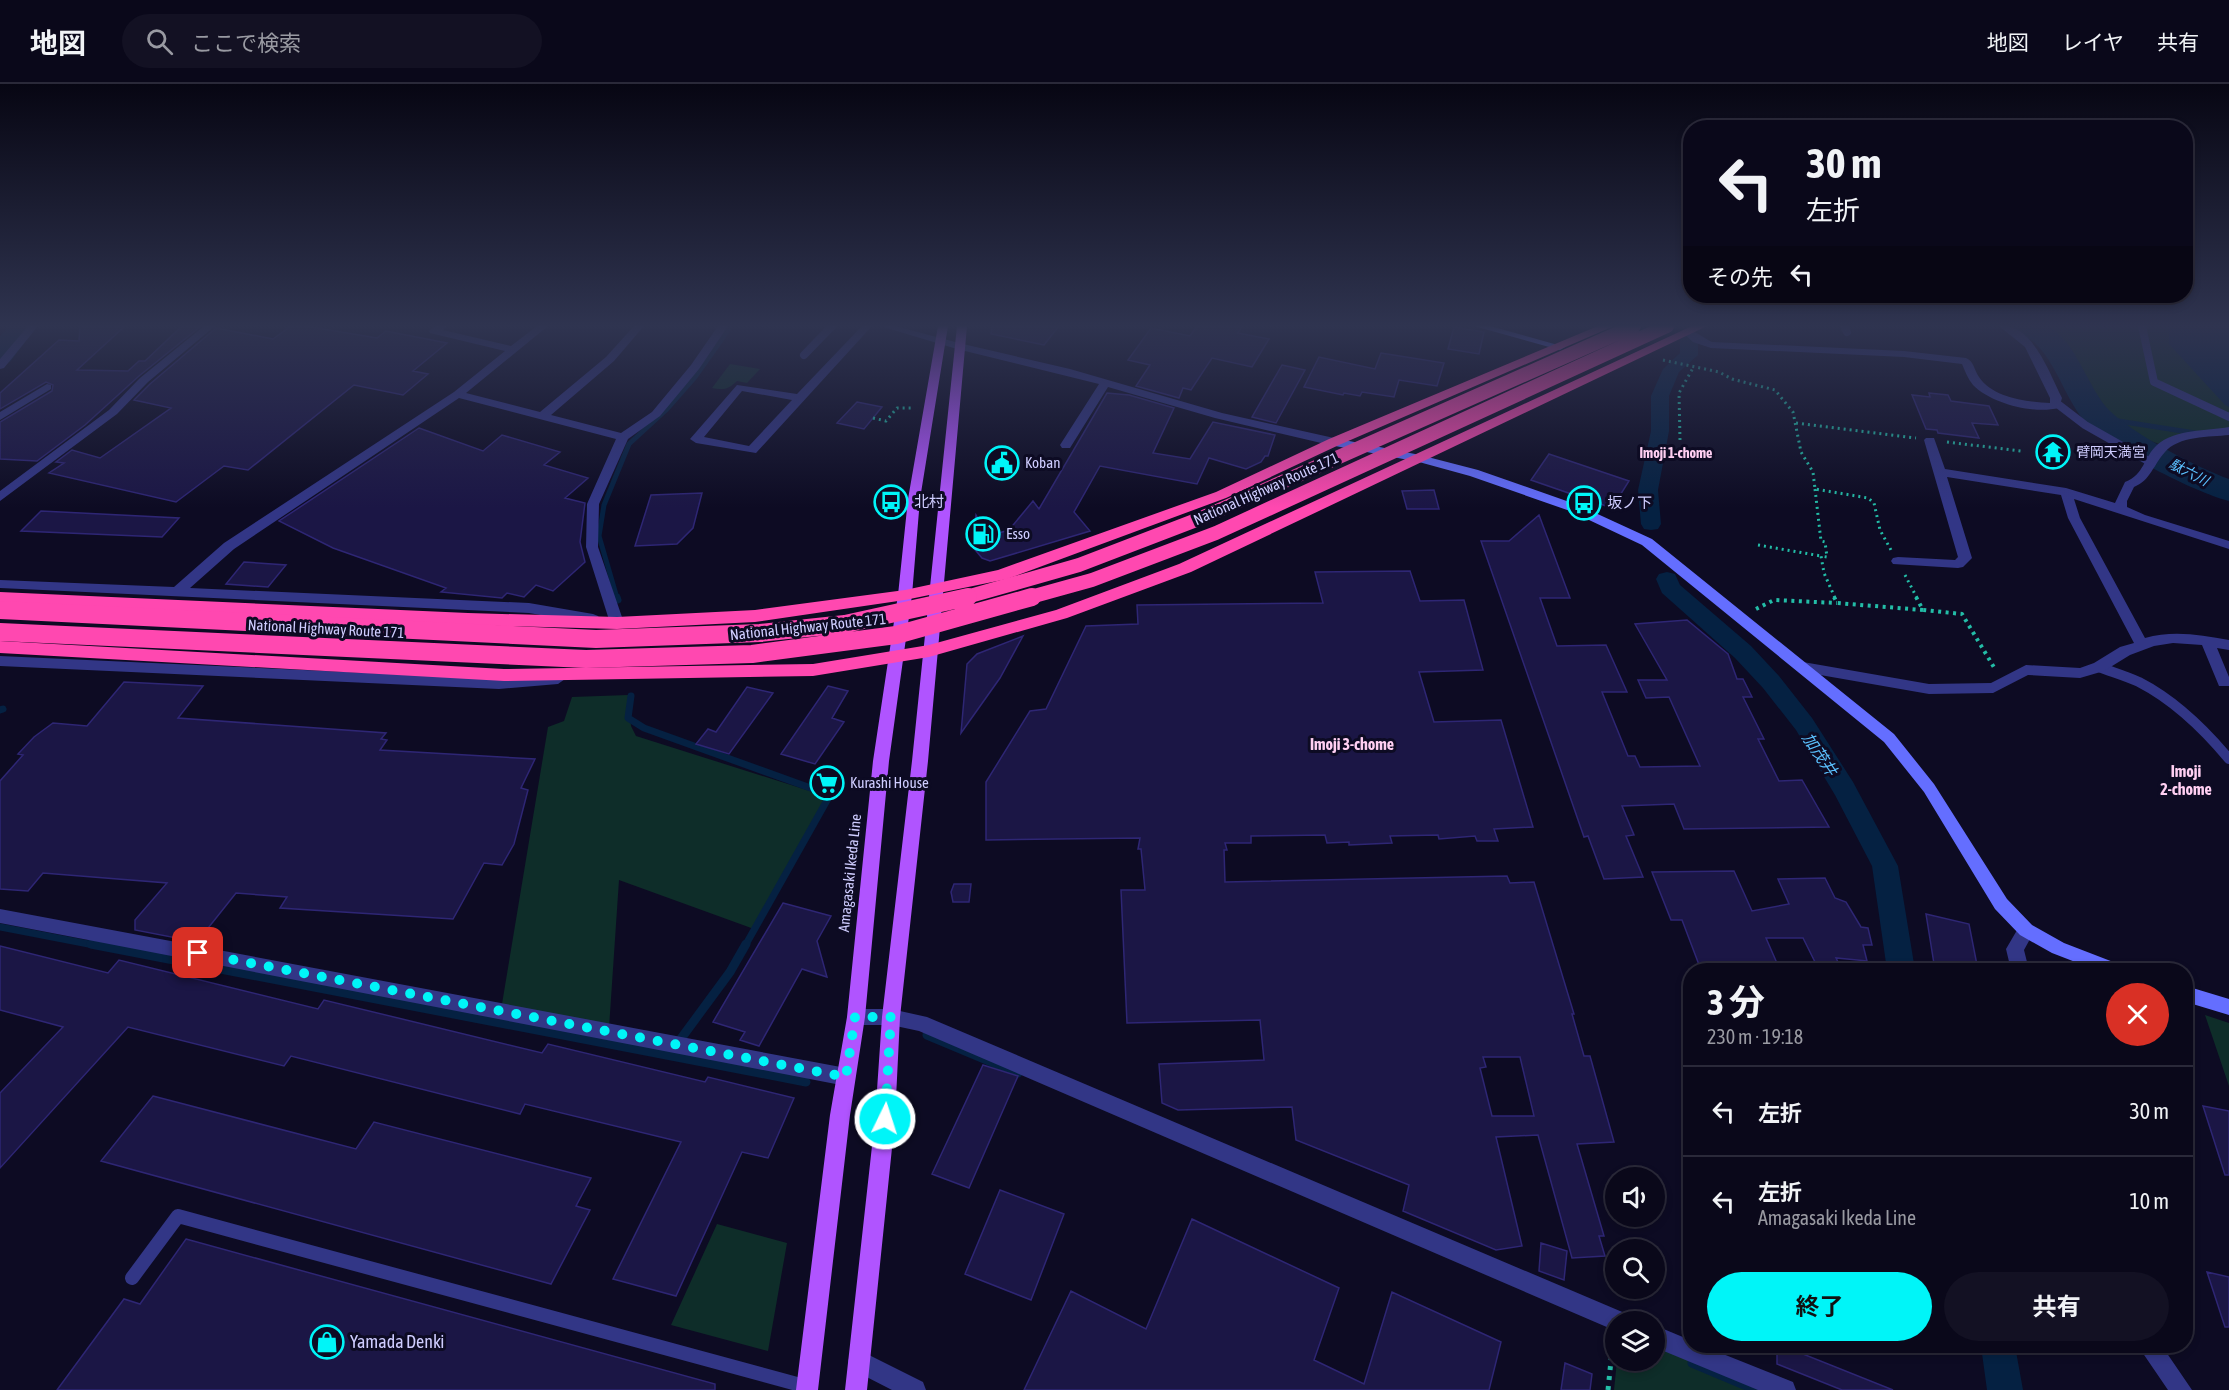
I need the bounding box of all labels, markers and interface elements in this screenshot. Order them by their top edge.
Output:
search box [122,14,542,68]
icon: search [143,25,176,58]
text: 地図 [30,27,86,59]
text: ここで検索 [191,30,301,56]
text: 地図 [1987,30,2029,54]
text: レイヤ [2062,30,2124,54]
text: 共有 [2157,30,2199,54]
text: 30 m [1806,139,1881,187]
icon: left [1707,144,1785,222]
text: 左折 [1806,195,1860,226]
icon: left [1785,258,1818,291]
text: その先 [1707,264,1773,290]
temple icon: 臂岡天満宮 [2035,434,2071,470]
place label: 臂岡天満宮 [2076,444,2146,460]
public building icon: Koban [984,445,1020,481]
district label: Imoji 1-chome [1640,445,1712,461]
street label: National Highway Route 171 [1191,449,1341,528]
place label: Koban [1025,454,1060,471]
water label: 駄六川 [2167,455,2213,490]
bus stop icon: 北村 [873,484,909,520]
bus stop icon: 坂ノ下 [1566,485,1602,521]
place label: 北村 [914,493,944,510]
place label: 坂ノ下 [1607,494,1652,511]
fuel station icon: Esso [965,516,1001,552]
place label: Esso [1006,525,1030,542]
street label: National Highway Route 171 [729,610,887,643]
street label: National Highway Route 171 [247,616,405,641]
water label: 加茂井 [1799,729,1842,781]
district label: Imoji 3-chome [1310,735,1394,753]
district label: Imoji 2-chome [2160,762,2212,798]
supermarket icon: Kurashi House [809,765,845,801]
place label: Kurashi House [850,774,929,791]
street label: Amagasaki Ikeda Line [835,813,864,933]
pin [172,927,223,978]
icon: arrive [181,936,214,969]
text: 3 分 [1707,981,1765,1023]
button: close [2106,983,2169,1046]
text: 230 m · 19:18 [1707,1025,1803,1048]
position arrow [853,1087,917,1151]
icon: left [1707,1095,1740,1128]
text: 30 m [2129,1098,2169,1124]
text: 左折 [1758,1100,1802,1126]
map controls [1605,1167,1665,1371]
button: sound [1605,1167,1665,1227]
text: 左折 [1758,1179,1802,1205]
icon: left [1707,1185,1740,1218]
text: 10 m [2129,1188,2169,1214]
text: Amagasaki Ikeda Line [1758,1206,1916,1229]
button: search [1605,1239,1665,1299]
button: 終了 [1707,1272,1932,1341]
button: 共有 [1944,1272,2169,1341]
button: layers [1605,1311,1665,1371]
shop icon: Yamada Denki [309,1324,345,1360]
place label: Yamada Denki [350,1331,445,1352]

